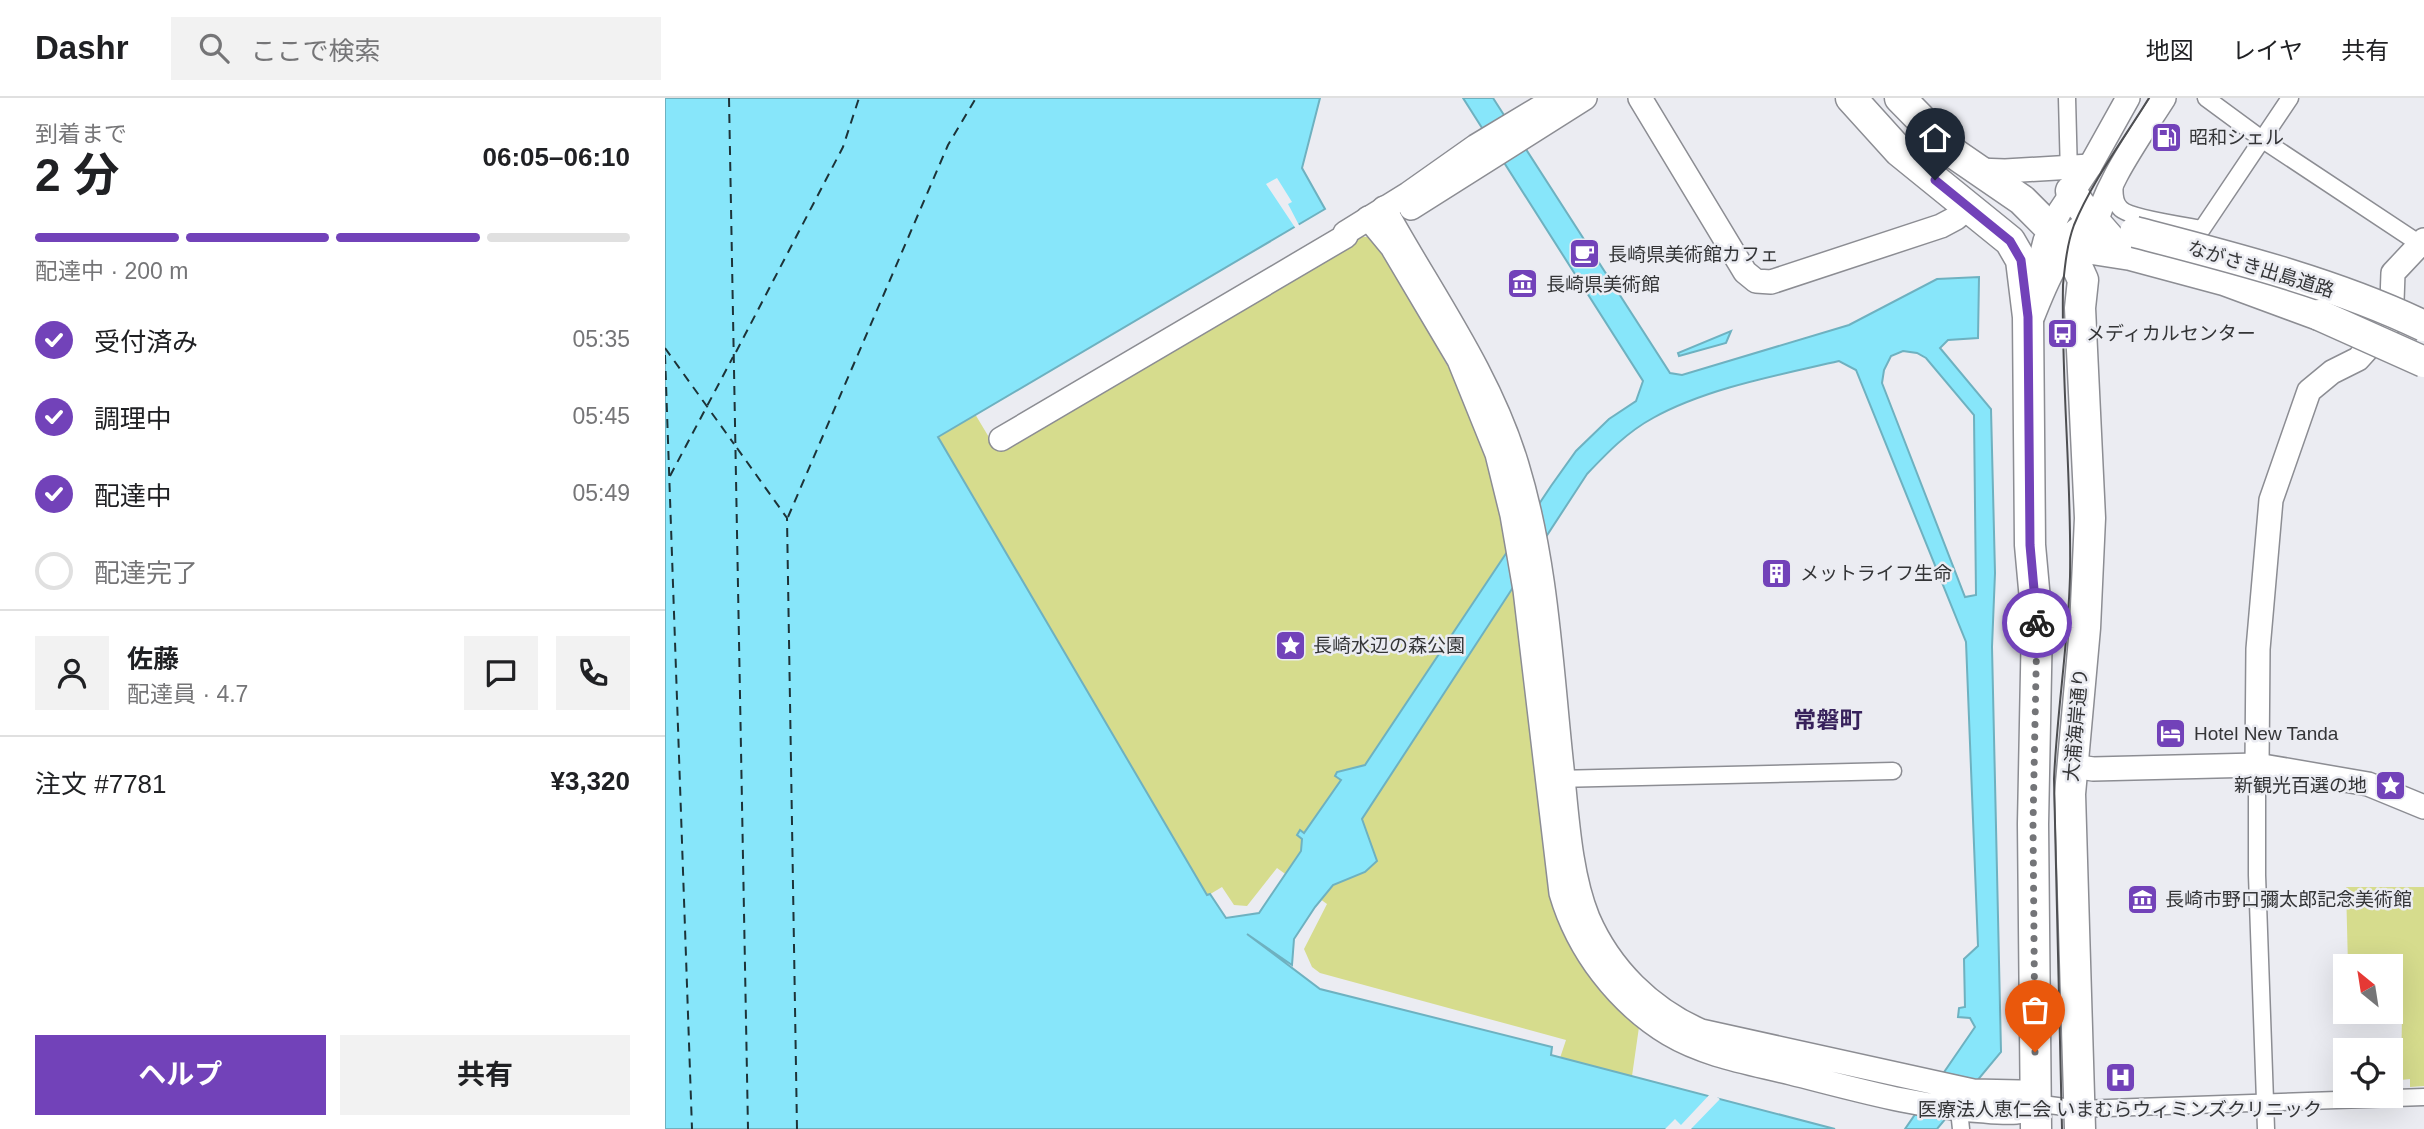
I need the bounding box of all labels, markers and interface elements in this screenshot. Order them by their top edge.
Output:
search box [171,17,661,80]
text: Dashr [35,29,129,66]
icon: search [195,29,233,67]
text: ここで検索 [251,36,381,66]
text: 地図 [2146,37,2194,64]
text: レイヤ [2232,37,2303,64]
text: 共有 [2341,37,2389,64]
pin [1905,108,1965,180]
icon: home [1916,119,1954,157]
fuel station icon: 昭和シェル [2149,120,2183,154]
text: 到着まで [35,121,127,147]
place label: 昭和シェル [2189,127,2284,148]
text: 06:05–06:10 [483,142,630,172]
text: 2 分 [35,149,119,201]
cafe icon: 長崎県美術館カフェ [1568,237,1602,271]
street label: ながさき出島道路 [2185,237,2337,301]
place label: 長崎県美術館カフェ [1608,244,1779,265]
text: 配達中 · 200 m [35,258,188,284]
museum icon: 長崎県美術館 [1506,267,1540,301]
place label: 長崎県美術館 [1546,274,1660,295]
bus stop icon: メディカルセンター [2046,316,2080,350]
icon: check [35,321,73,359]
place label: メディカルセンター [2086,323,2256,344]
text: 05:35 [572,326,630,352]
text: 受付済み [94,327,198,357]
icon: check [35,398,73,436]
text: 05:45 [572,403,630,429]
text: 調理中 [94,404,172,434]
icon: check [35,475,73,513]
text: 05:49 [572,480,630,506]
text: 配達中 [94,481,172,511]
building icon: メットライフ生命 [1760,556,1794,590]
text: 配達完了 [94,558,198,588]
place label: メットライフ生命 [1800,563,1952,584]
courier [2002,588,2072,658]
icon: bike [2018,604,2056,642]
place icon: 長崎水辺の森公園 [1273,628,1307,662]
place label: 長崎水辺の森公園 [1313,635,1465,656]
button: person [35,636,109,710]
button: chat [464,636,538,710]
button: phone [556,636,630,710]
text: 佐藤 [127,644,179,674]
street label: 大浦海岸通り [2061,667,2091,783]
text: 配達員 · 4.7 [127,681,248,707]
district label: 常磐町 [1794,707,1863,733]
hotel icon: Hotel New Tanda [2154,716,2188,750]
place label: Hotel New Tanda [2194,723,2339,744]
text: ¥3,320 [550,766,630,796]
place icon: 新観光百選の地 [2373,768,2407,802]
text: 注文 #7781 [35,769,167,799]
place label: 新観光百選の地 [2234,775,2367,796]
museum icon: 長崎市野口彌太郎記念美術館 [2125,882,2159,916]
place label: 長崎市野口彌太郎記念美術館 [2165,889,2412,910]
north arrow [2333,954,2403,1024]
map controls [2333,954,2403,1108]
pin [2005,980,2065,1052]
icon: bag [2016,991,2054,1029]
button: ヘルプ [35,1035,326,1115]
button: 共有 [340,1035,630,1115]
button: locate [2333,1038,2403,1108]
hospital icon: 医療法人恵仁会 いまむらウィミンズクリニック [2103,1061,2137,1095]
place label: 医療法人恵仁会 いまむらウィミンズクリニック [1918,1099,2322,1120]

